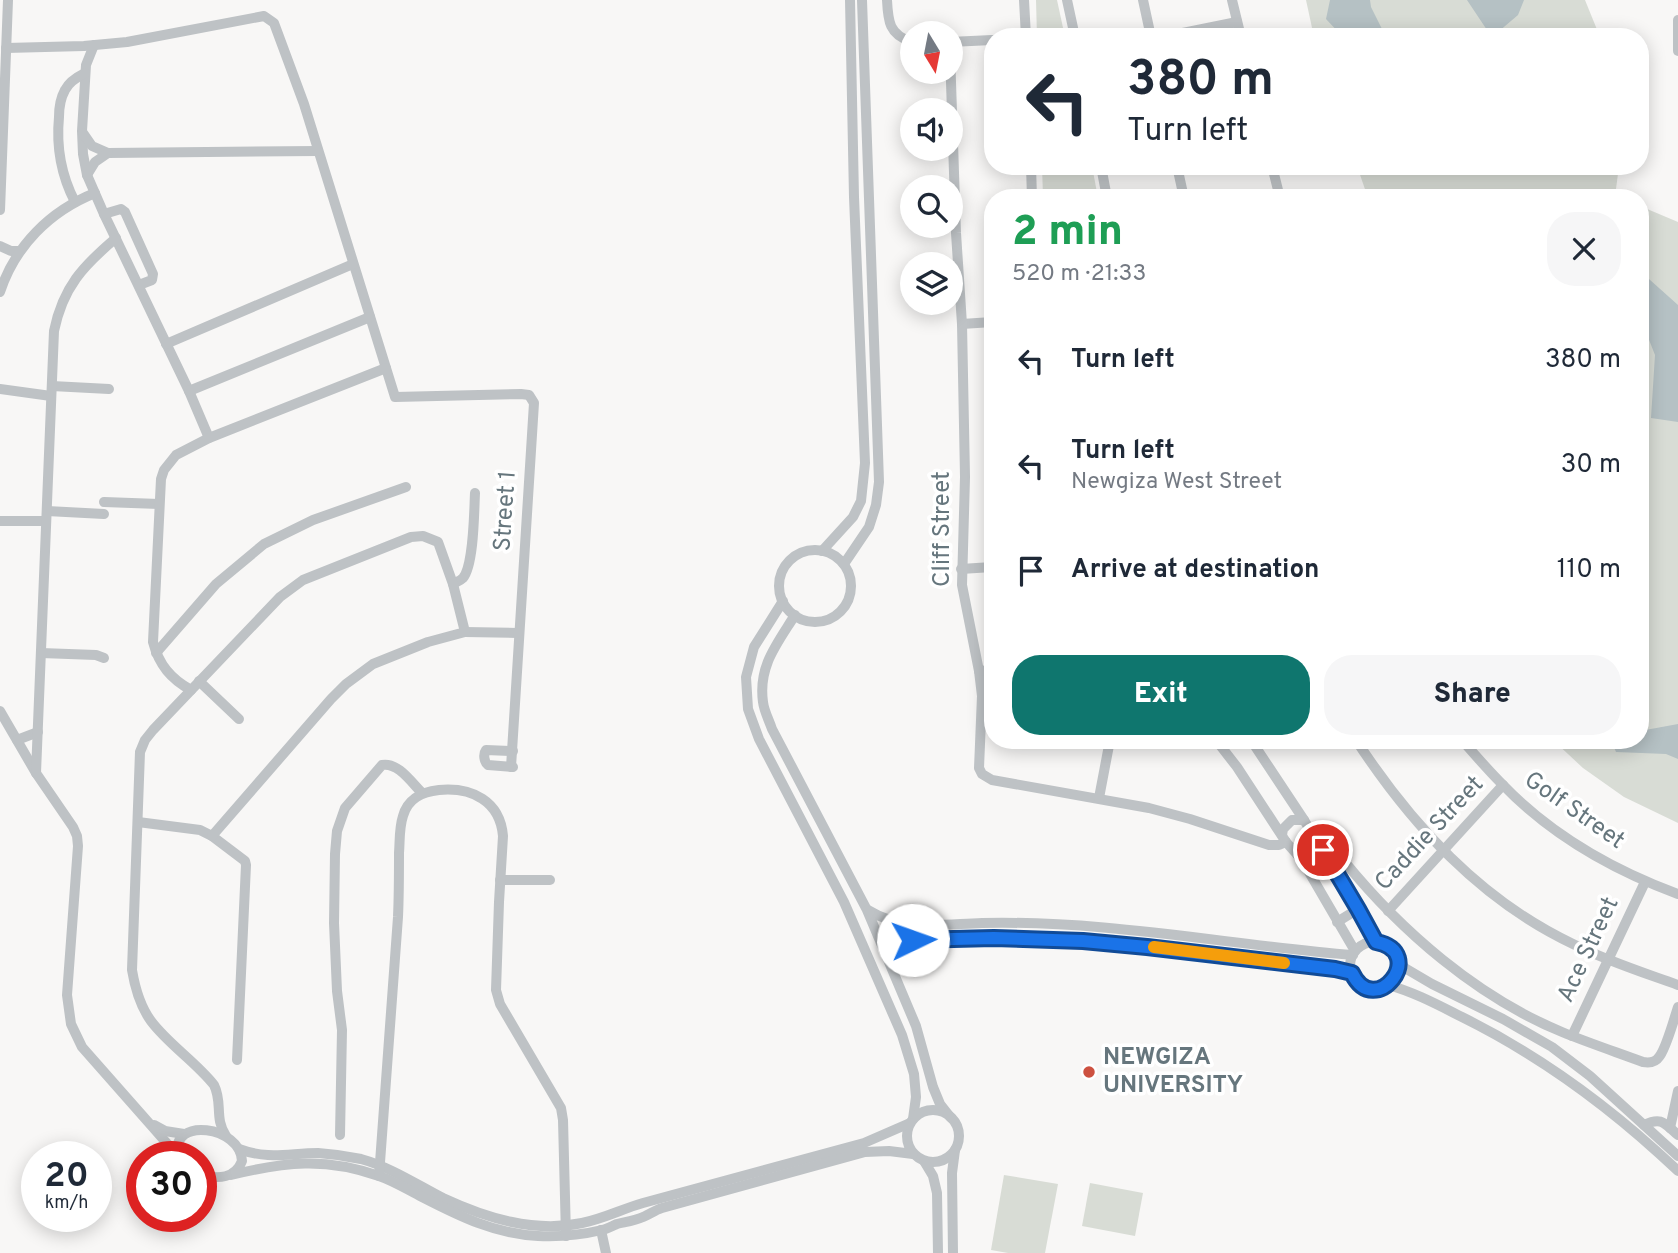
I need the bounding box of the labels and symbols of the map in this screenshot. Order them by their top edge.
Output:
north arrow [900,21,962,84]
street label: Street 1 [488,470,524,552]
street label: Cliff Street [928,471,958,587]
street label: Golf Street [1518,765,1630,857]
street label: Caddie Street [1369,770,1491,898]
pin [1293,820,1353,880]
street label: Ace Street [1552,893,1626,1007]
position arrow [876,903,950,977]
place label: NEWGIZA UNIVERSITY [1103,1043,1243,1101]
marker: NEWGIZA UNIVERSITY [1081,1064,1097,1080]
speed limit sign: 30 [126,1141,217,1232]

